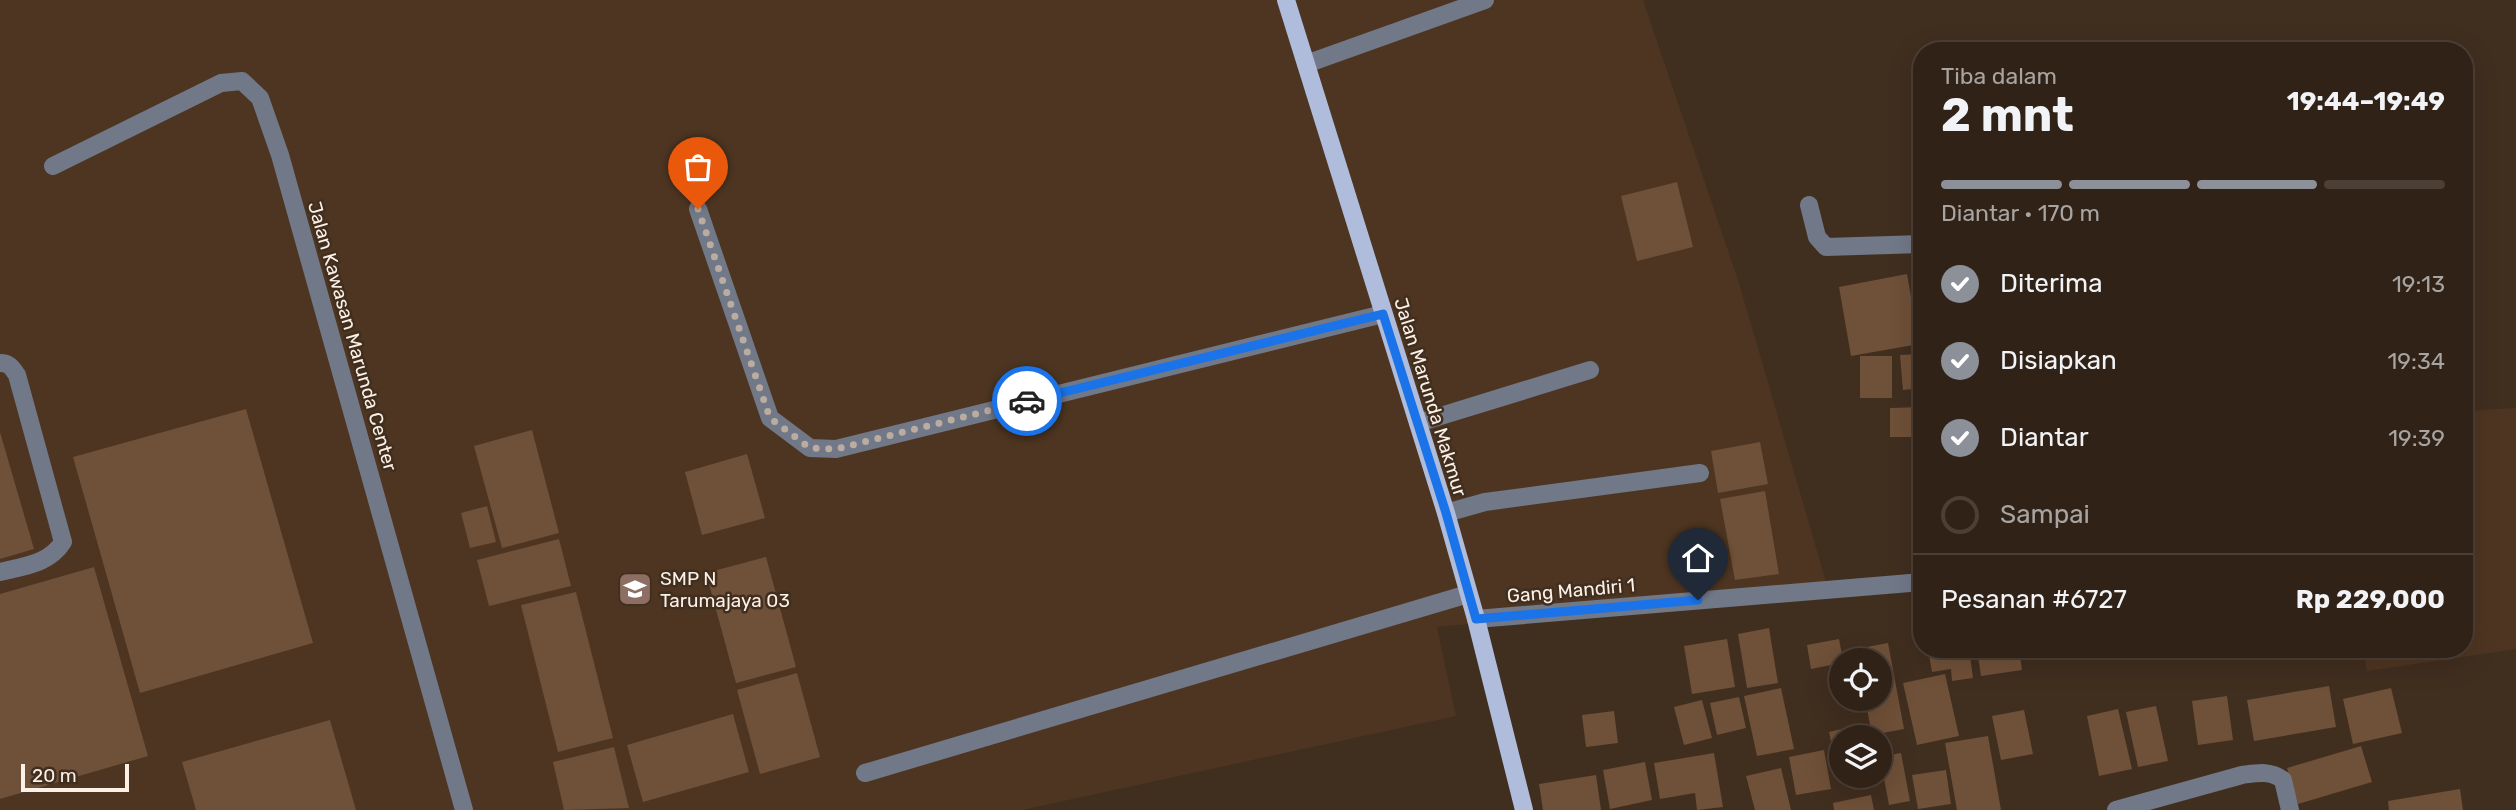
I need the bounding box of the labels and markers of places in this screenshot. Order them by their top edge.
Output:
pin [668,137,728,209]
pin [1668,528,1728,600]
place label: SMP N Tarumajaya 03 [660,567,790,612]
school or university icon: SMP N Tarumajaya 03 [616,570,654,608]

